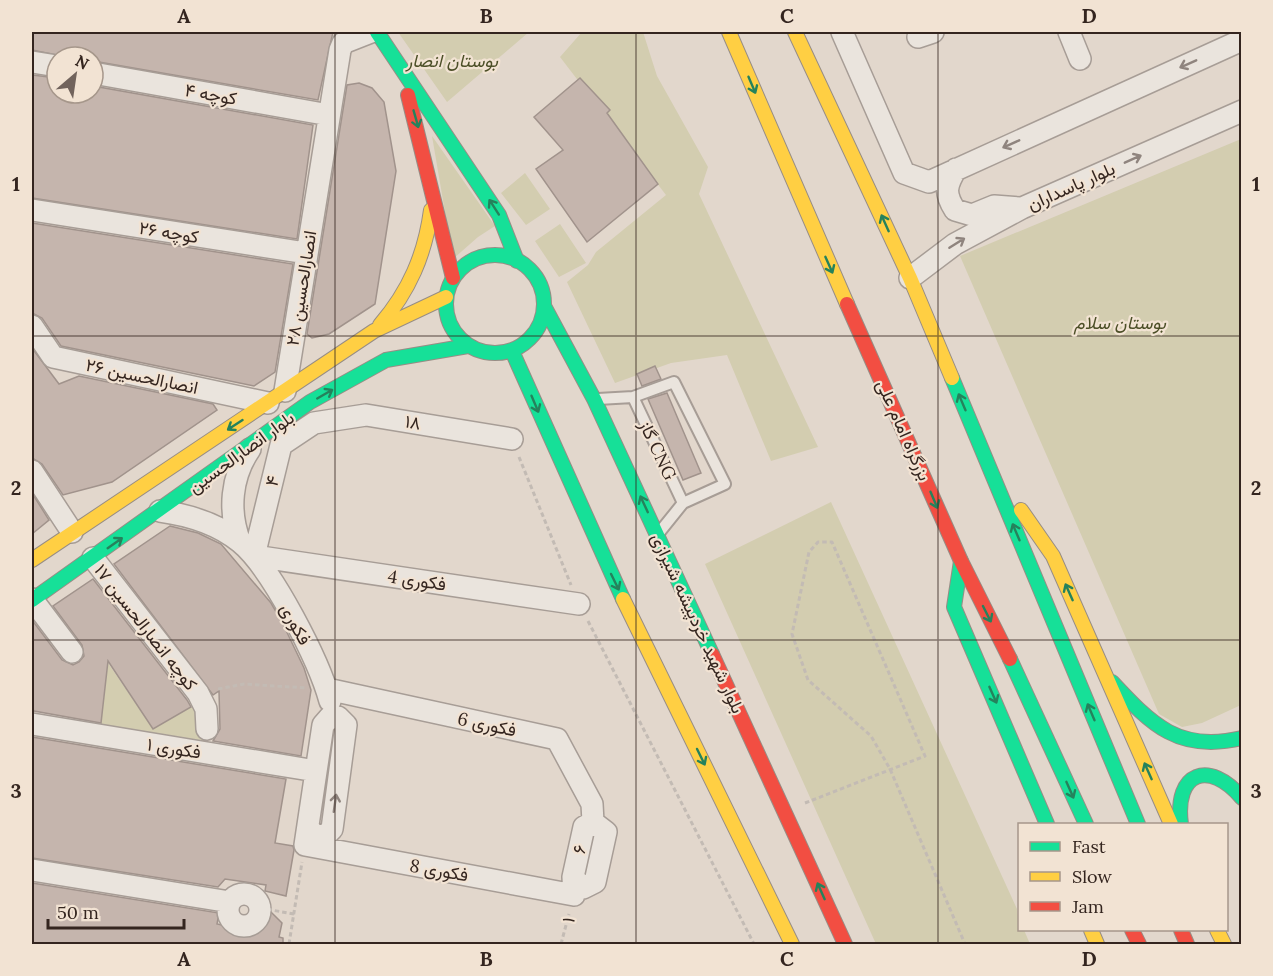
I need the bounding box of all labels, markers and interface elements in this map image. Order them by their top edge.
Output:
text: A [177,3,191,28]
text: B [479,3,493,28]
text: C [780,3,794,28]
text: D [1081,3,1097,28]
north arrow [45,45,105,105]
park label: بوستان انصار [405,49,499,72]
text: N [72,50,93,74]
one-way arrow [1180,59,1198,70]
one-way arrow [747,76,758,94]
street label: کوچه ۴ [183,78,239,111]
one-way arrow [411,109,422,128]
one-way arrow [1002,139,1020,151]
one-way arrow [1123,153,1141,164]
street label: بلوار پاسداران [1024,156,1119,216]
text: 1 [12,171,20,196]
text: 1 [1252,171,1260,196]
one-way arrow [488,199,500,216]
one-way arrow [879,214,890,233]
street label: کوچه ۲۶ [137,216,201,249]
street label: انصارالحسین ۲۸ [281,229,321,347]
one-way arrow [948,237,965,249]
one-way arrow [824,255,835,273]
park label: بوستان سلام [1073,311,1167,335]
street label: انصارالحسین ۲۶ [84,353,200,399]
street label: بزرگراه امام علی [871,376,937,485]
one-way arrow [316,388,333,400]
one-way arrow [956,394,967,412]
one-way arrow [530,395,541,413]
street label: بلوار انصارالحسین [183,406,299,498]
street label: ۱۸ [403,409,423,435]
street label: گاز CNG [634,415,682,484]
one-way arrow [227,419,244,431]
street label: ۴ [260,473,284,489]
text: 2 [11,475,21,500]
text: 2 [1251,475,1261,500]
one-way arrow [929,490,940,509]
one-way arrow [637,495,649,513]
one-way arrow [1010,524,1021,542]
street label: بلوار شهید خردپیشه شیرازی [645,529,750,717]
one-way arrow [106,537,122,549]
street label: کوچه انصارالحسین ۱۷ [89,559,202,695]
street label: فکوری 4 [386,565,448,595]
one-way arrow [610,573,622,591]
one-way arrow [1063,584,1074,602]
street label: فکوری [275,599,317,649]
one-way arrow [981,604,993,622]
one-way arrow [988,685,999,703]
one-way arrow [1085,704,1096,722]
street label: فکوری 6 [456,707,518,741]
street label: فکوری ۱ [145,732,203,764]
one-way arrow [696,748,707,766]
one-way arrow [1141,762,1152,780]
text: 3 [10,778,22,803]
text: 3 [1250,778,1262,803]
one-way arrow [1065,780,1077,798]
one-way arrow [330,794,341,814]
legend [1018,823,1228,931]
text: Fast [1072,835,1106,858]
street label: ۶ [567,842,591,856]
street label: فکوری 8 [408,854,470,886]
text: Slow [1072,865,1112,888]
one-way arrow [814,883,826,901]
scale bar [48,892,184,930]
text: Jam [1071,895,1104,918]
text: 50 m [57,901,99,924]
street label: ۱ [556,915,580,925]
text: A [177,946,191,971]
text: B [479,946,493,971]
text: C [780,946,794,971]
text: D [1081,946,1097,971]

